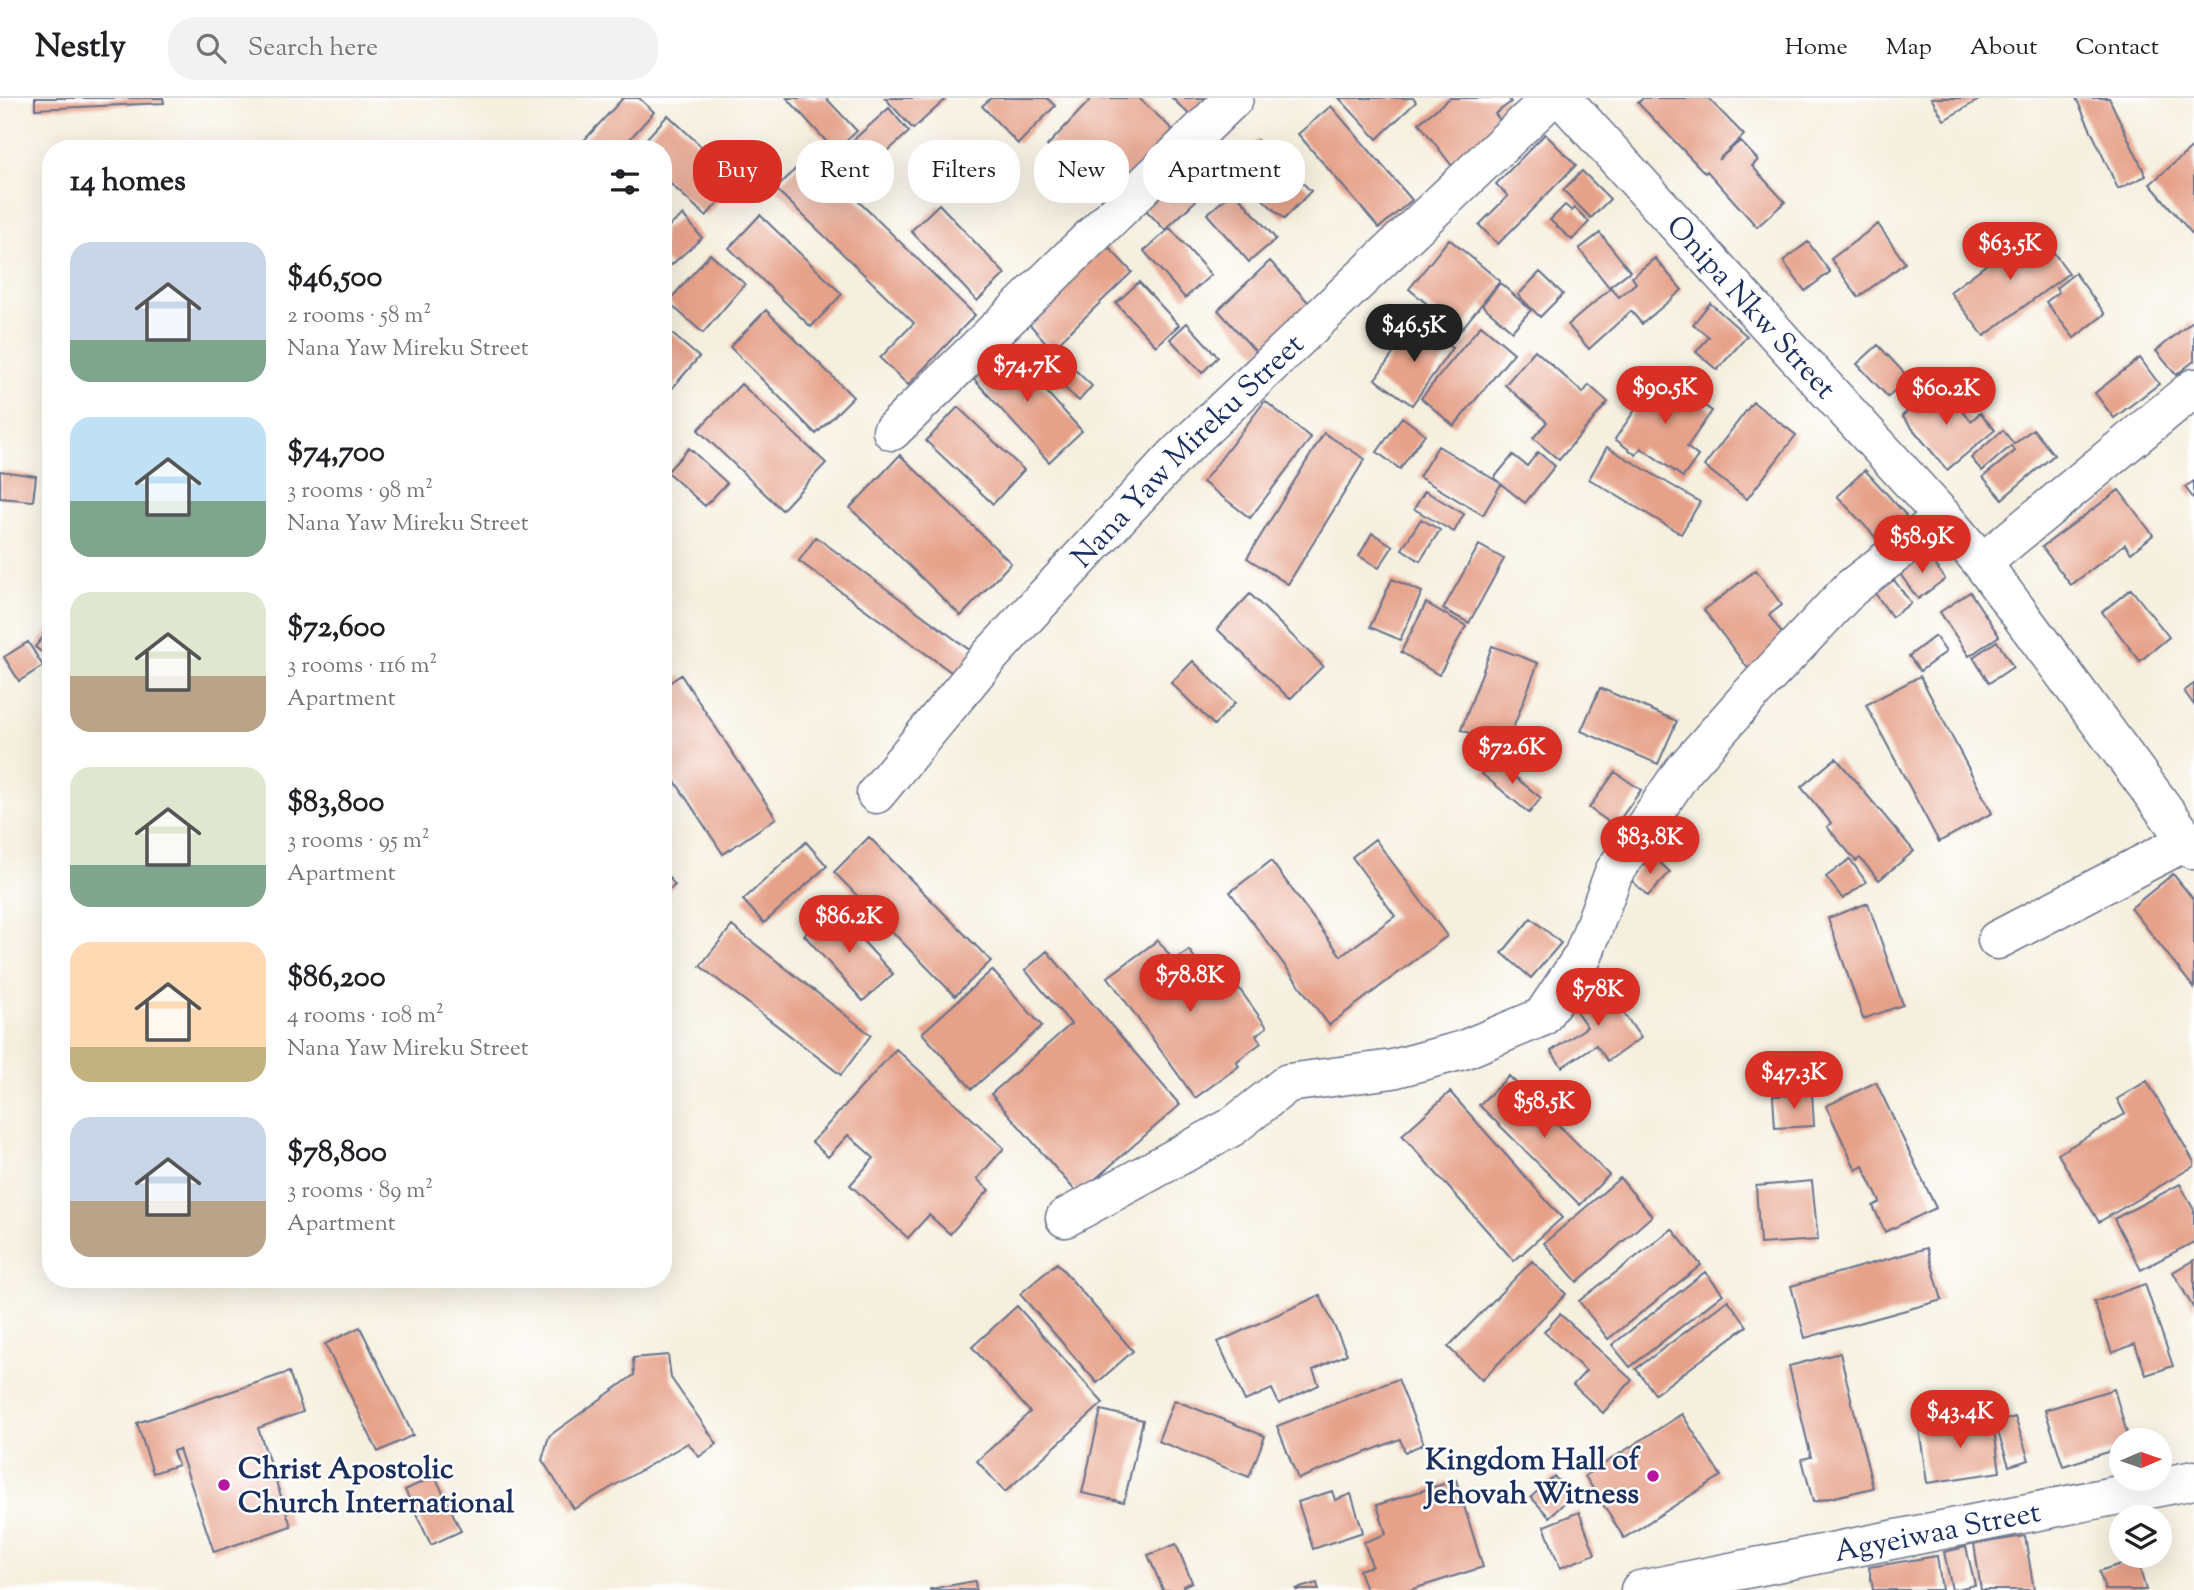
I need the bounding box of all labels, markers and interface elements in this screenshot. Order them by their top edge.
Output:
search box [168,17,658,80]
text: Nestly [35,24,126,72]
icon: search [192,29,230,67]
text: Search here [248,30,378,67]
text: Home [1785,31,1848,65]
text: Map [1886,31,1932,65]
text: About [1970,31,2037,65]
text: Contact [2075,31,2159,65]
chip: Buy [693,140,782,203]
chip: Rent [796,140,894,203]
chip: Filters [908,140,1020,203]
chip: New [1034,140,1129,203]
chip: Apartment [1143,140,1305,203]
text: 14 homes [70,161,186,204]
icon: filters [606,163,644,201]
street label: Onipa Nkw Street [1655,207,1845,410]
pin: $63.5K [1953,222,2067,282]
text: $63.5K [1978,228,2042,261]
text: $46,500 [287,257,382,300]
icon: home [126,270,210,354]
text: 2 rooms · 58 m² [287,300,431,333]
pin: $46.5K [1357,304,1471,364]
text: $46.5K [1382,310,1446,343]
street label: Nana Yaw Mireku Street [1063,325,1315,579]
text: Nana Yaw Mireku Street [287,333,529,366]
pin: $74.7K [970,344,1084,404]
text: $74.7K [993,350,1061,383]
pin: $90.5K [1608,366,1722,426]
pin: $60.2K [1889,368,2003,427]
text: $90.5K [1632,372,1698,405]
text: $60.2K [1912,373,1980,406]
text: $74,700 [287,432,385,475]
icon: home [126,445,210,529]
text: 3 rooms · 98 m² [287,475,433,508]
text: Nana Yaw Mireku Street [287,508,529,541]
pin: $58.9K [1865,516,1979,575]
text: $58.9K [1890,521,1954,554]
text: $72,600 [287,607,385,650]
icon: home [126,620,210,704]
text: 3 rooms · 116 m² [287,650,437,683]
text: Apartment [287,683,396,716]
pin: $72.6K [1455,726,1569,786]
text: $72.6K [1478,732,1546,765]
text: $83,800 [287,782,384,825]
icon: home [126,795,210,879]
pin: $83.8K [1593,816,1707,876]
text: $83.8K [1617,822,1684,855]
text: 3 rooms · 95 m² [287,825,430,858]
text: Apartment [287,858,396,891]
pin: $86.2K [792,896,906,955]
text: $86.2K [815,901,883,934]
pin: $78.8K [1133,954,1247,1014]
text: $86,200 [287,957,386,1000]
text: $78.8K [1155,960,1225,993]
pin: $78K [1557,968,1639,1028]
icon: home [126,970,210,1054]
text: $78K [1572,974,1624,1007]
text: 4 rooms · 108 m² [287,1000,444,1033]
text: Nana Yaw Mireku Street [287,1033,529,1066]
pin: $47.3K [1737,1052,1851,1111]
text: $47.3K [1761,1057,1827,1090]
pin: $58.5K [1487,1080,1601,1140]
text: $58.5K [1513,1086,1575,1119]
text: $78,800 [287,1132,387,1175]
icon: home [126,1145,210,1229]
text: 3 rooms · 89 m² [287,1175,433,1208]
text: Apartment [287,1208,396,1241]
pin: $43.4K [1903,1390,2017,1450]
text: $43.4K [1926,1396,1994,1429]
north arrow [2109,1428,2172,1491]
map controls [2109,1428,2172,1568]
place label: Kingdom Hall of Jehovah Witness [1423,1440,1641,1517]
place label: Christ Apostolic Church International [238,1449,515,1526]
marker: Kingdom Hall of Jehovah Witness [1645,1468,1661,1484]
marker: Christ Apostolic Church International [216,1477,232,1493]
street label: Agyeiwaa Street [1831,1492,2044,1575]
button: layers [2109,1505,2172,1568]

